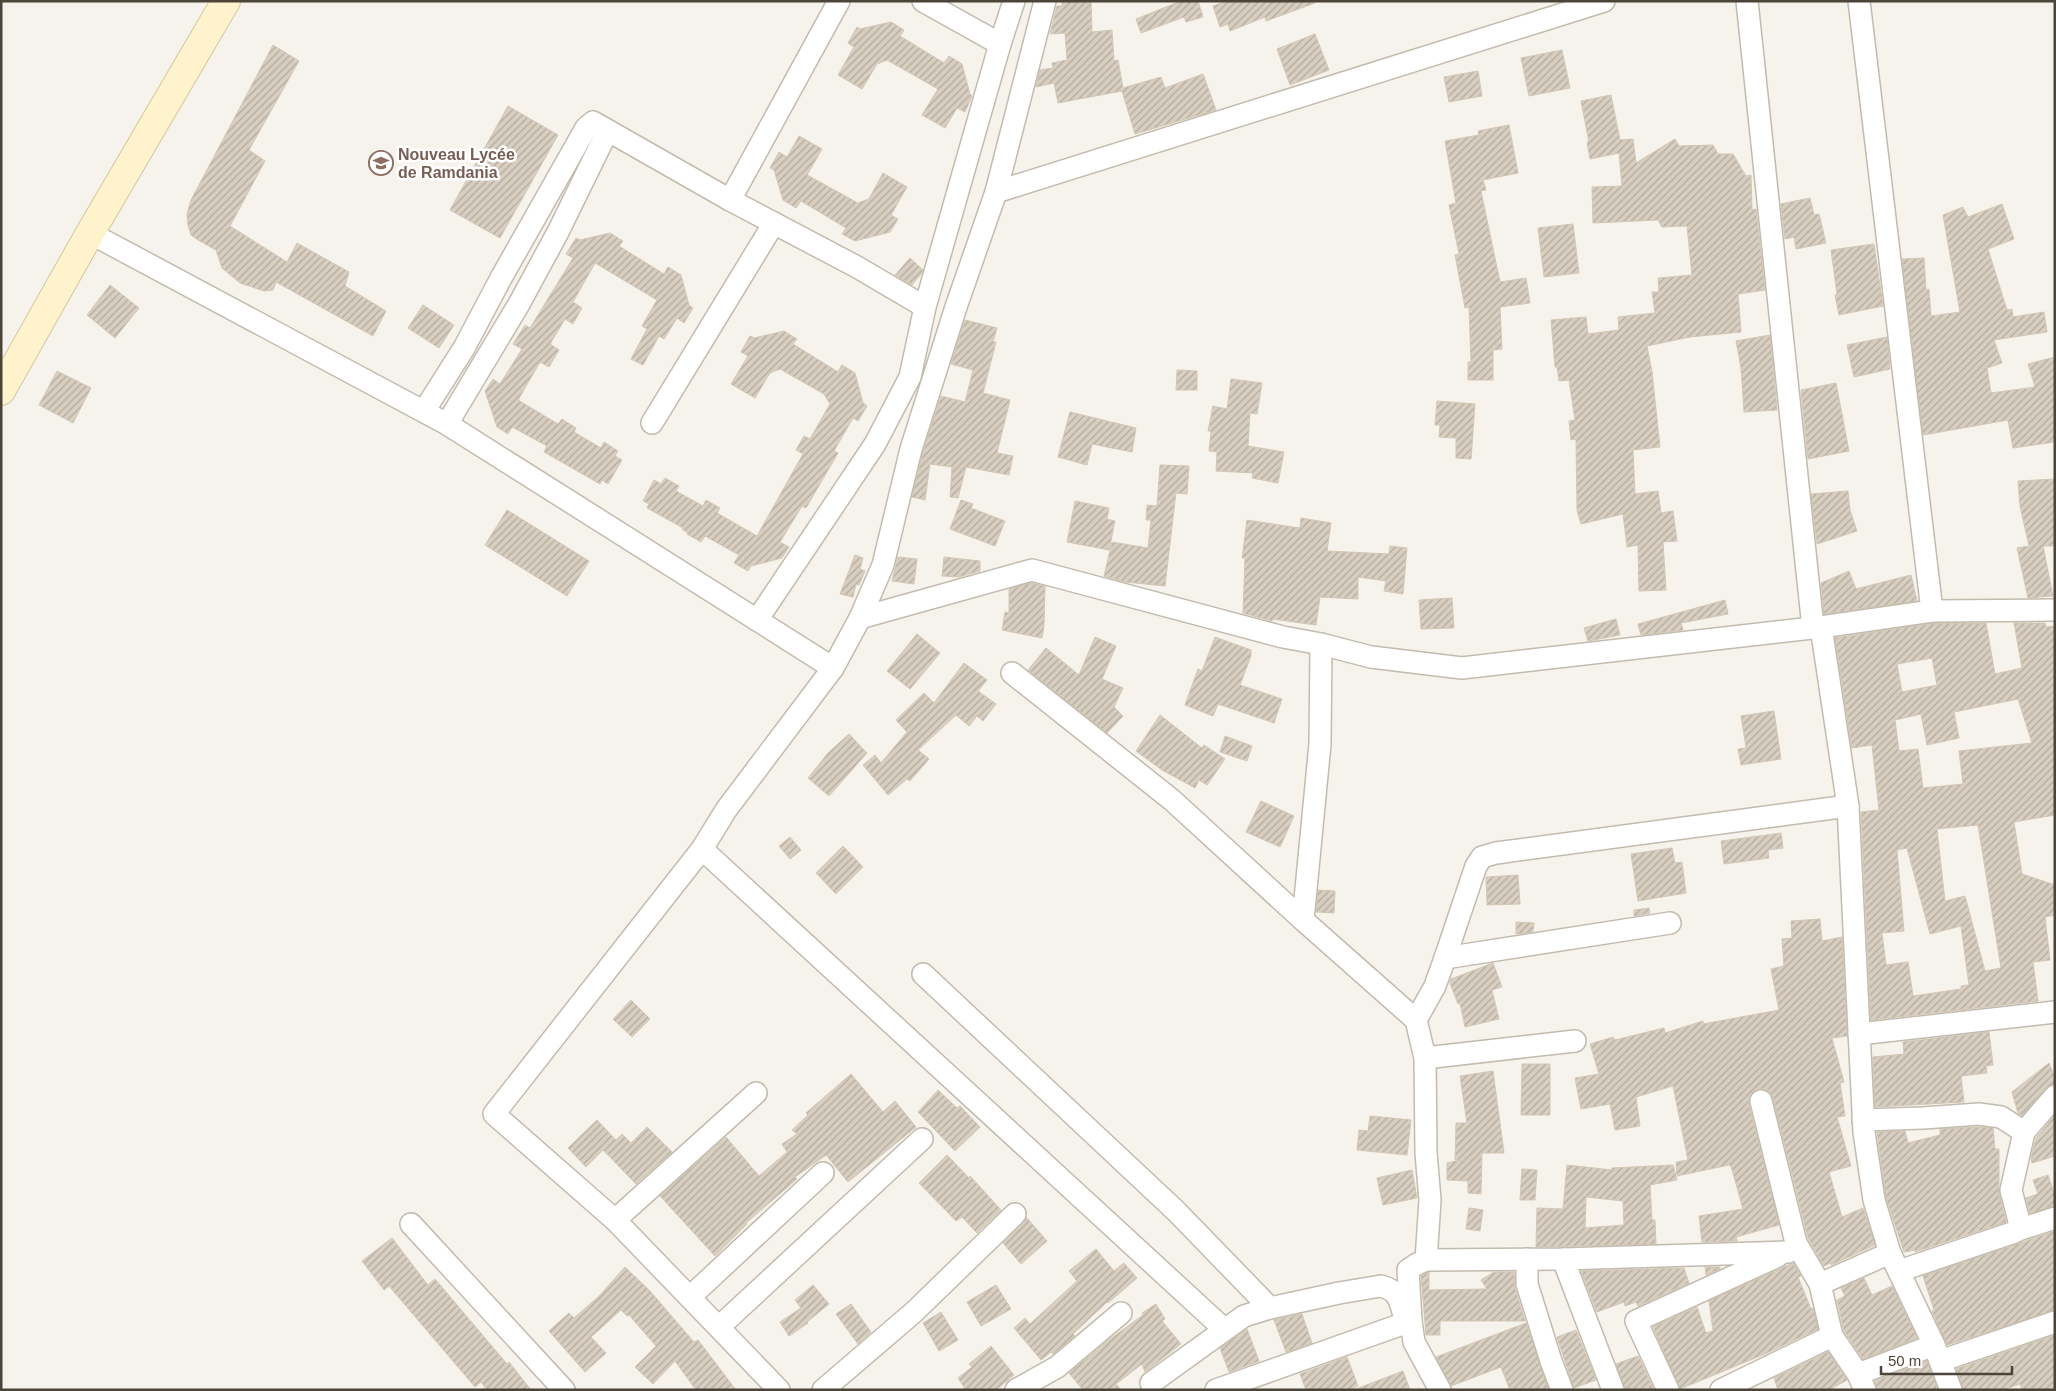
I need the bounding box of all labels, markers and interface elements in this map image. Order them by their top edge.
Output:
place label: Nouveau Lycée de Ramdania [398,146,515,181]
school or university icon: Nouveau Lycée de Ramdania [368,150,394,176]
scale bar [1881,1344,2012,1376]
text: 50 m [1888,1352,1921,1369]

